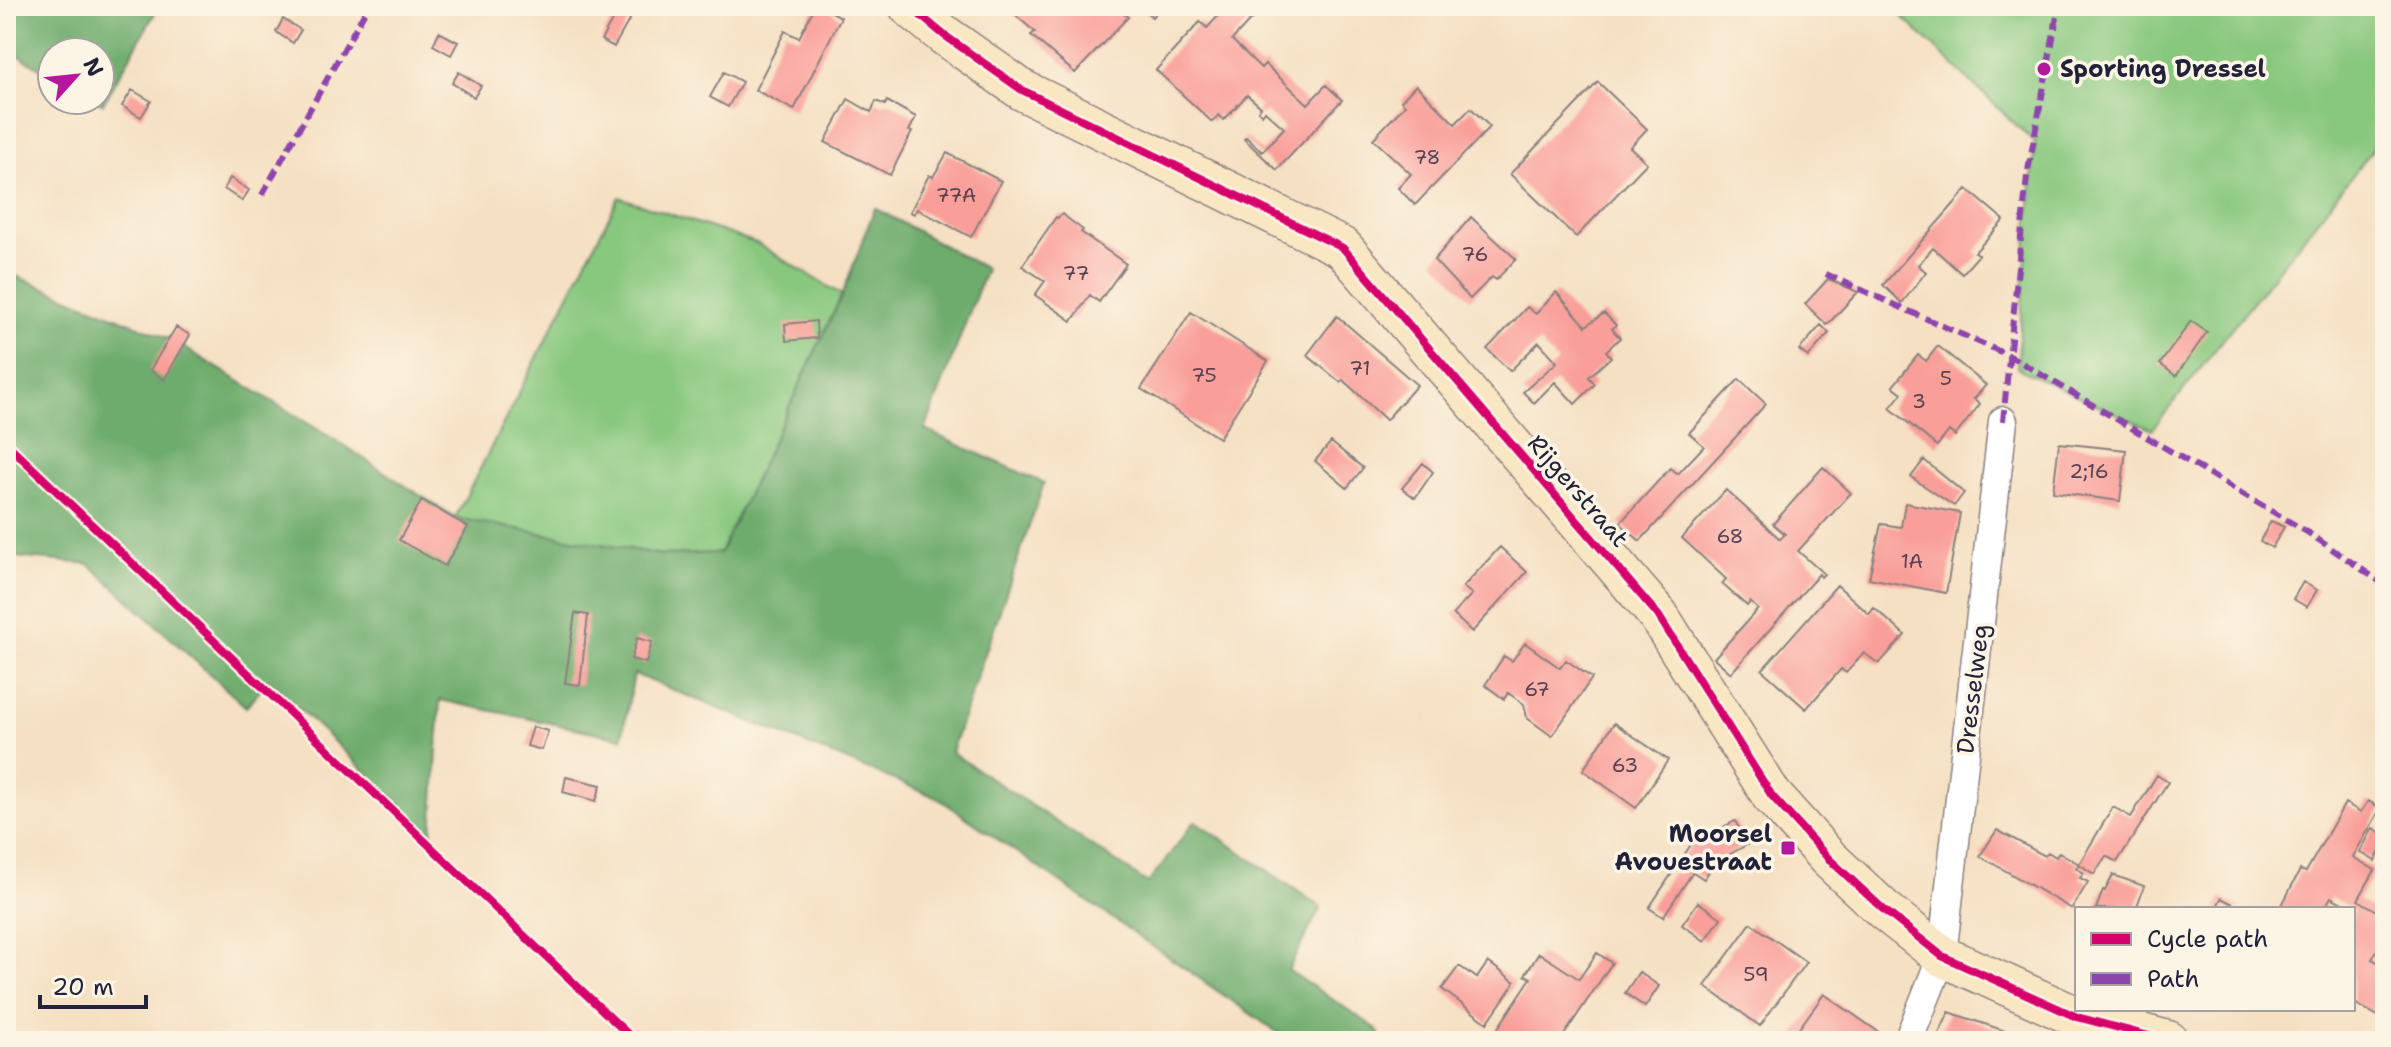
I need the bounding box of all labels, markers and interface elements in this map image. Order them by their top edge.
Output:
north arrow [36,36,116,116]
text: N [76,53,110,81]
place label: Sporting Dressel [2060,53,2266,85]
marker: Sporting Dressel [2035,60,2053,78]
house number: 78 [1413,144,1441,170]
house number: 77A [936,182,976,208]
house number: 76 [1461,241,1489,267]
house number: 77 [1063,260,1089,286]
house number: 71 [1349,355,1371,381]
house number: 75 [1191,362,1217,388]
house number: 5 [1940,365,1952,391]
house number: 3 [1912,388,1926,414]
street label: Rijgerstraat [1520,428,1636,554]
house number: 2;16 [2069,458,2109,484]
house number: 68 [1716,523,1744,549]
house number: 1A [1901,548,1923,574]
street label: Dresselweg [1949,622,1997,756]
house number: 67 [1524,676,1550,702]
house number: 63 [1612,752,1638,778]
place label: Moorsel Avouestraat [1614,818,1772,878]
marker: Moorsel Avouestraat [1779,839,1797,857]
legend [2075,907,2355,1011]
text: Cycle path [2147,923,2268,955]
scale bar [40,959,146,1009]
house number: 59 [1743,961,1769,987]
text: Path [2147,963,2199,995]
text: 20 m [52,971,114,1003]

